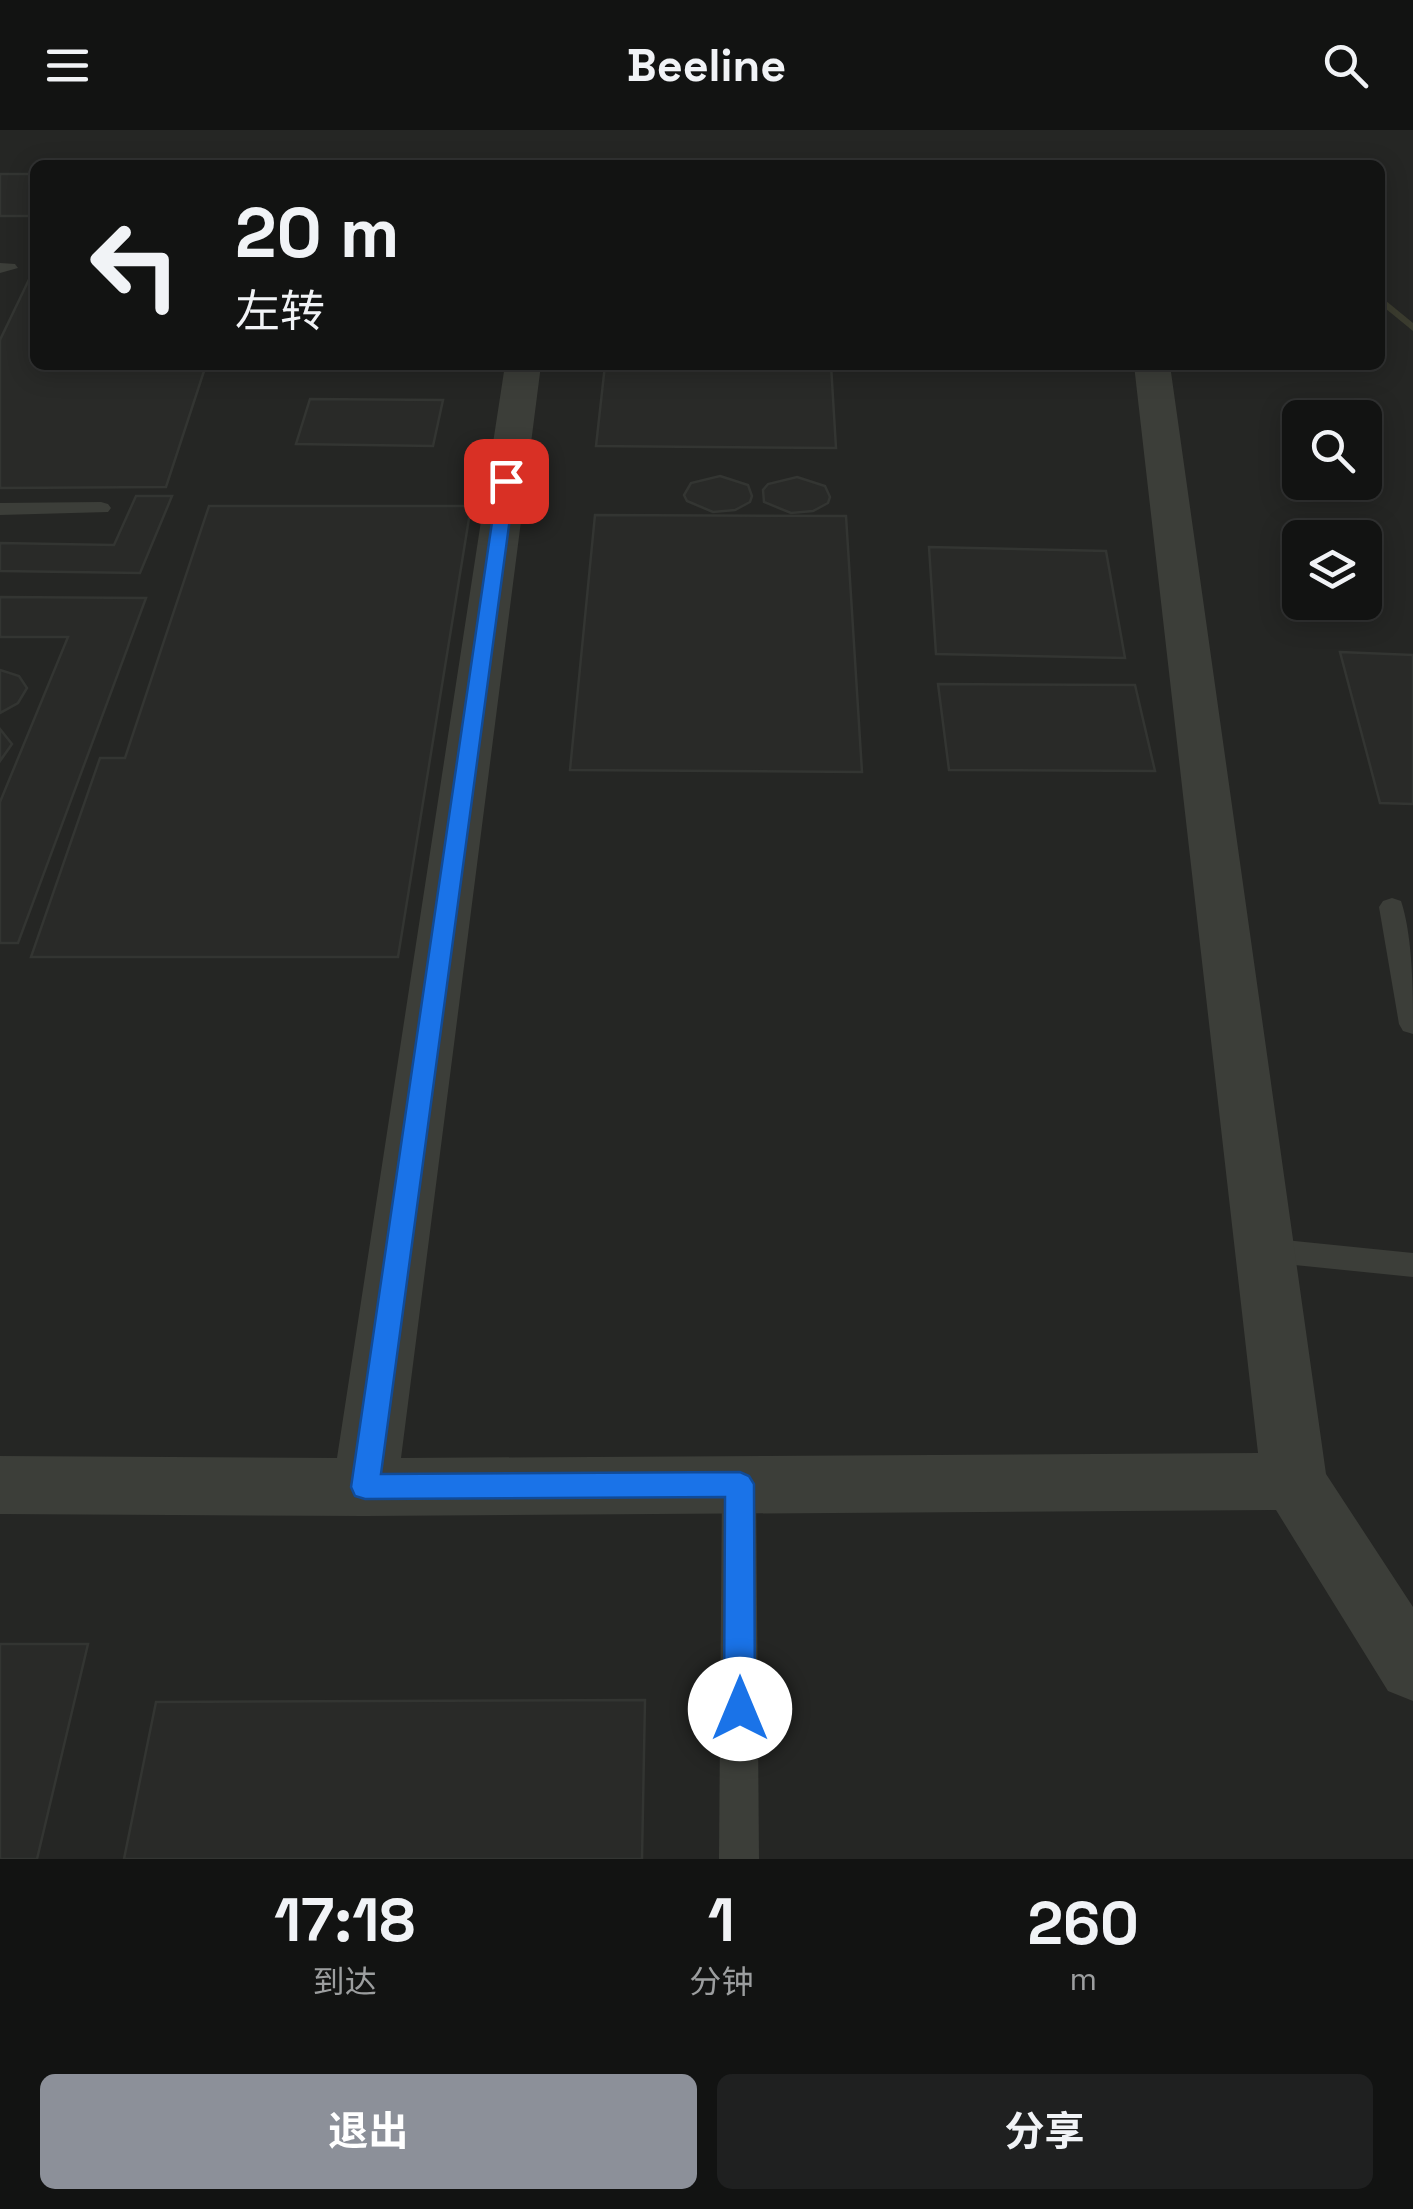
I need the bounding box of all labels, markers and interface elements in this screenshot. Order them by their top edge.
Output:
text: Beeline [627,37,786,94]
icon: menu [40,38,95,93]
icon: search [1318,38,1373,93]
text: 20 m [235,188,400,277]
icon: left [70,200,200,330]
text: 左转 [235,283,325,340]
map controls [1282,400,1382,620]
button: search [1282,400,1382,500]
pin [464,439,549,524]
icon: arrive [479,454,534,509]
button: layers [1282,520,1382,620]
position arrow [688,1657,792,1761]
text: 17:18 [274,1882,415,1959]
text: 1 [708,1882,735,1959]
text: 260 [1027,1885,1139,1962]
text: m [1069,1959,1097,1999]
text: 到达 [313,1962,377,2002]
text: 分钟 [689,1962,753,2002]
button: 退出 [40,2074,697,2189]
button: 分享 [717,2074,1373,2189]

